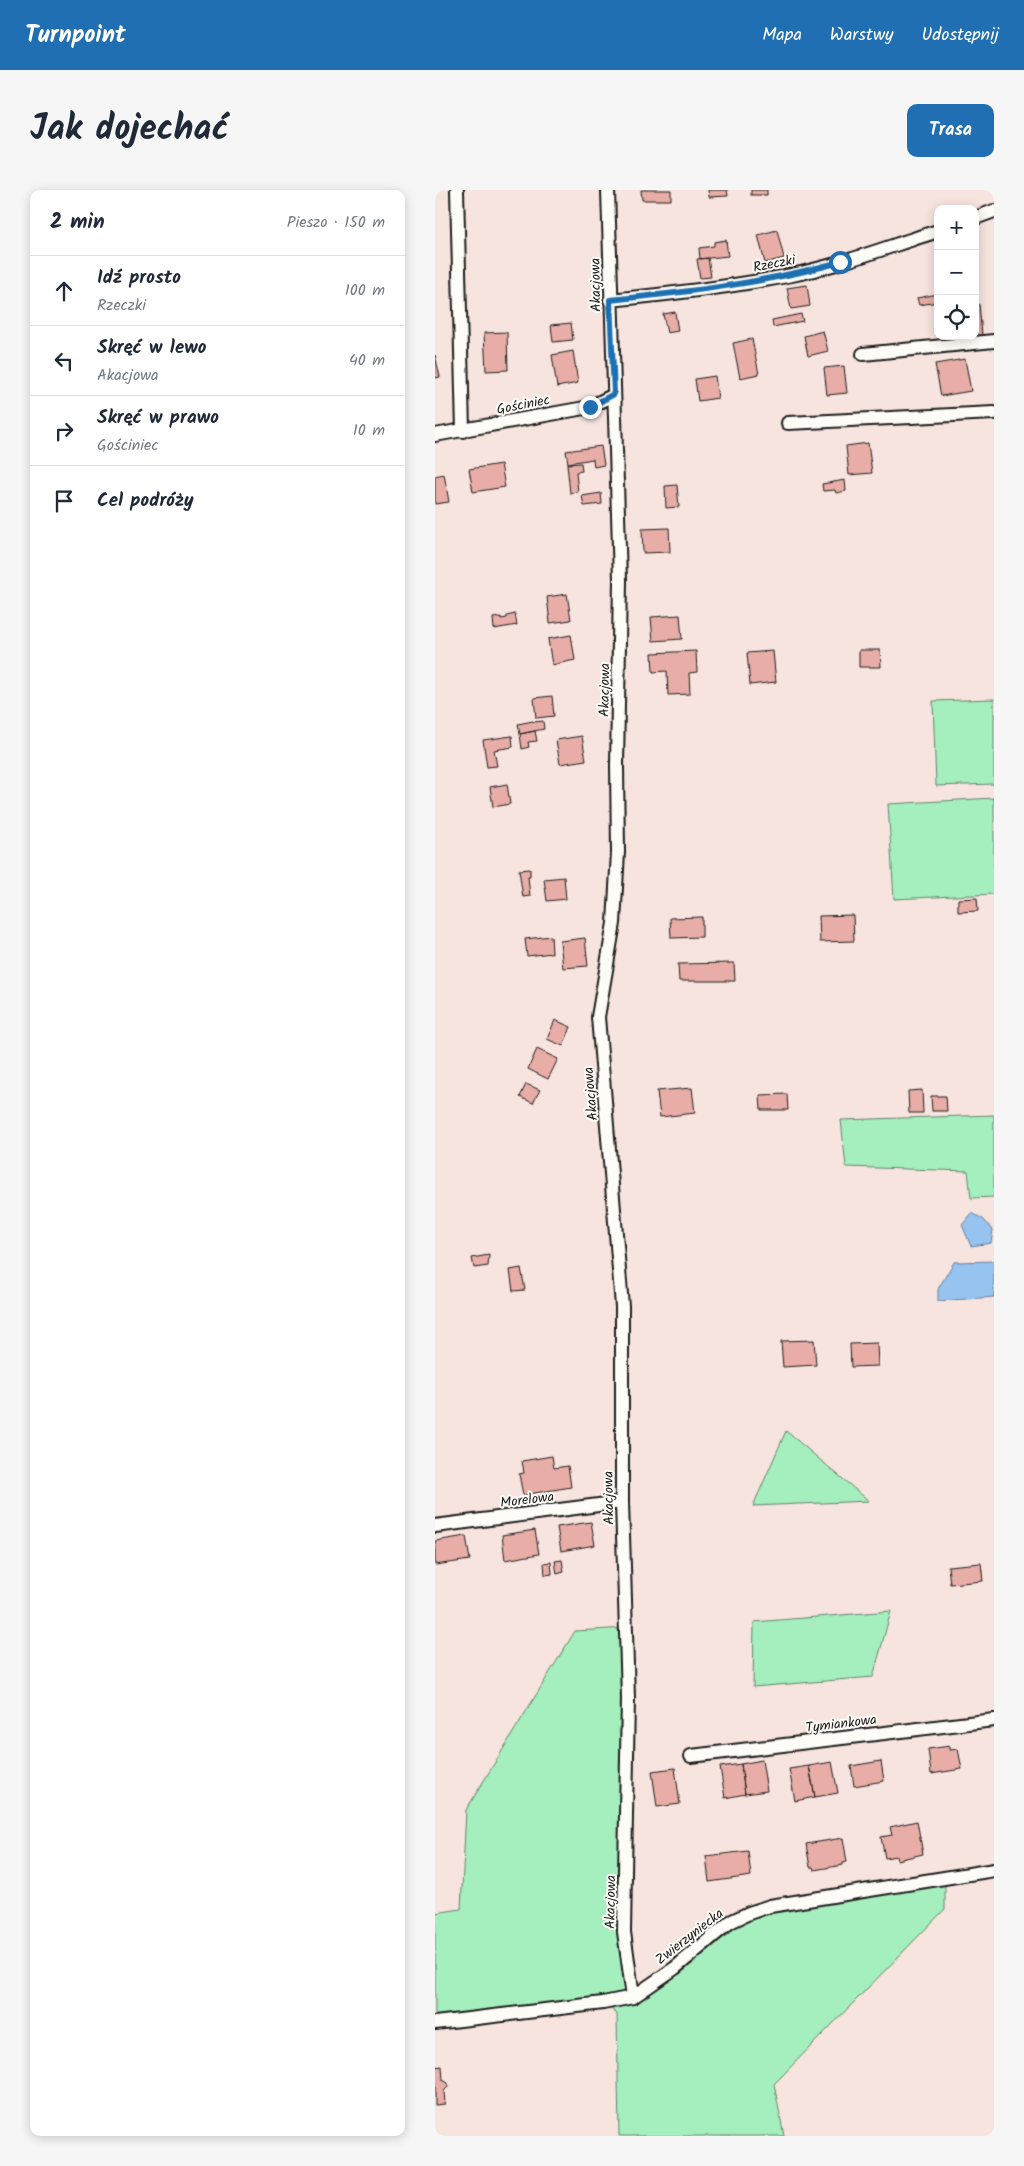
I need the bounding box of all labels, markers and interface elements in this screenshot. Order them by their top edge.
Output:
text: Turnpoint [25,16,126,55]
text: Mapa [762,21,802,50]
text: Warstwy [830,21,894,50]
text: Udostępnij [922,21,999,50]
text: Jak dojechać [30,102,229,158]
button: Trasa [907,104,994,157]
map controls [934,205,979,340]
button: + [934,205,979,250]
text: 2 min [50,206,105,239]
text: Pieszo · 150 m [287,210,385,235]
street label: Rzeczki [751,249,798,279]
button: − [934,250,979,295]
route start [829,251,852,274]
street label: Akacjowa [585,258,607,312]
text: Idź prosto [97,263,181,293]
icon: ahead [50,277,78,305]
text: 100 m [345,278,385,303]
text: Rzeczki [97,293,146,318]
button: locate [934,295,979,340]
text: Skręć w lewo [97,333,206,363]
icon: left [50,347,78,375]
text: 40 m [349,348,385,373]
text: Akacjowa [97,363,158,388]
street label: Gościniec [495,389,552,421]
route end [579,396,602,419]
text: Skręć w prawo [97,403,219,433]
icon: right [50,417,78,445]
text: 10 m [353,418,385,443]
text: Gościniec [97,433,158,458]
text: Cel podróży [97,486,194,516]
icon: arrive [50,487,78,515]
street label: Akacjowa [594,663,616,717]
street label: Akacjowa [578,1066,604,1122]
street label: Akacjowa [598,1471,620,1525]
street label: Morelowa [499,1486,555,1514]
street label: Tymiankowa [804,1709,878,1739]
street label: Akacjowa [600,1875,622,1929]
street label: Zwierzyniecka [651,1903,729,1971]

